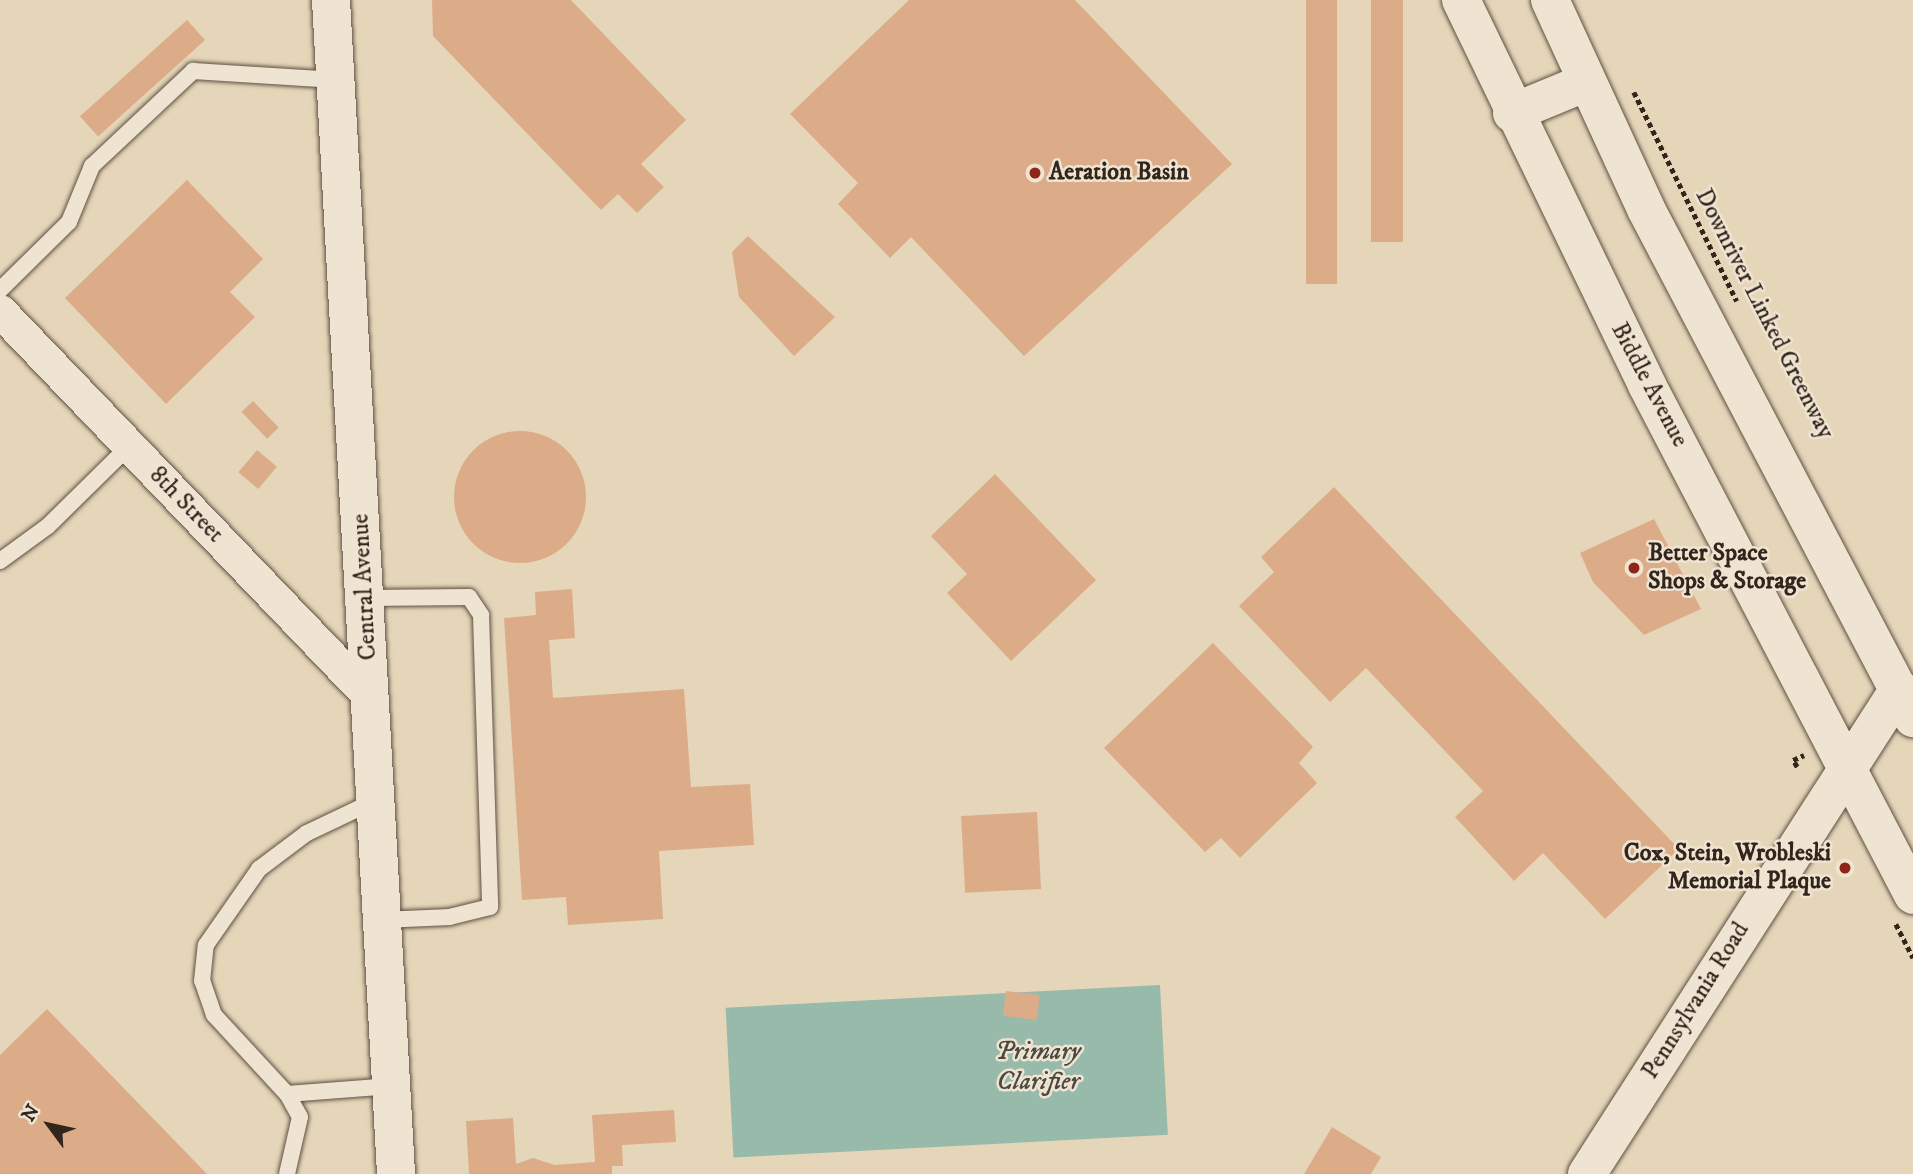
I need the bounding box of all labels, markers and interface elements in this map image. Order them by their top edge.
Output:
place label: Aeration Basin [1049,159,1189,187]
marker: Aeration Basin [1027,165,1043,181]
street label: Downriver Linked Greenway [1688,184,1840,444]
street label: Biddle Avenue [1604,318,1694,452]
street label: 8th Street [143,461,229,549]
street label: Central Avenue [347,513,383,661]
place label: Better Space Shops & Storage [1648,540,1806,596]
marker: Better Space Shops & Storage [1626,560,1642,576]
place label: Cox, Stein, Wrobleski Memorial Plaque [1624,840,1831,896]
marker: Cox, Stein, Wrobleski Memorial Plaque [1837,860,1853,876]
street label: Pennsylvania Road [1636,917,1756,1085]
water label: Primary Clarifier [995,1036,1081,1098]
north arrow [14,1090,84,1160]
text: N [17,1100,45,1126]

